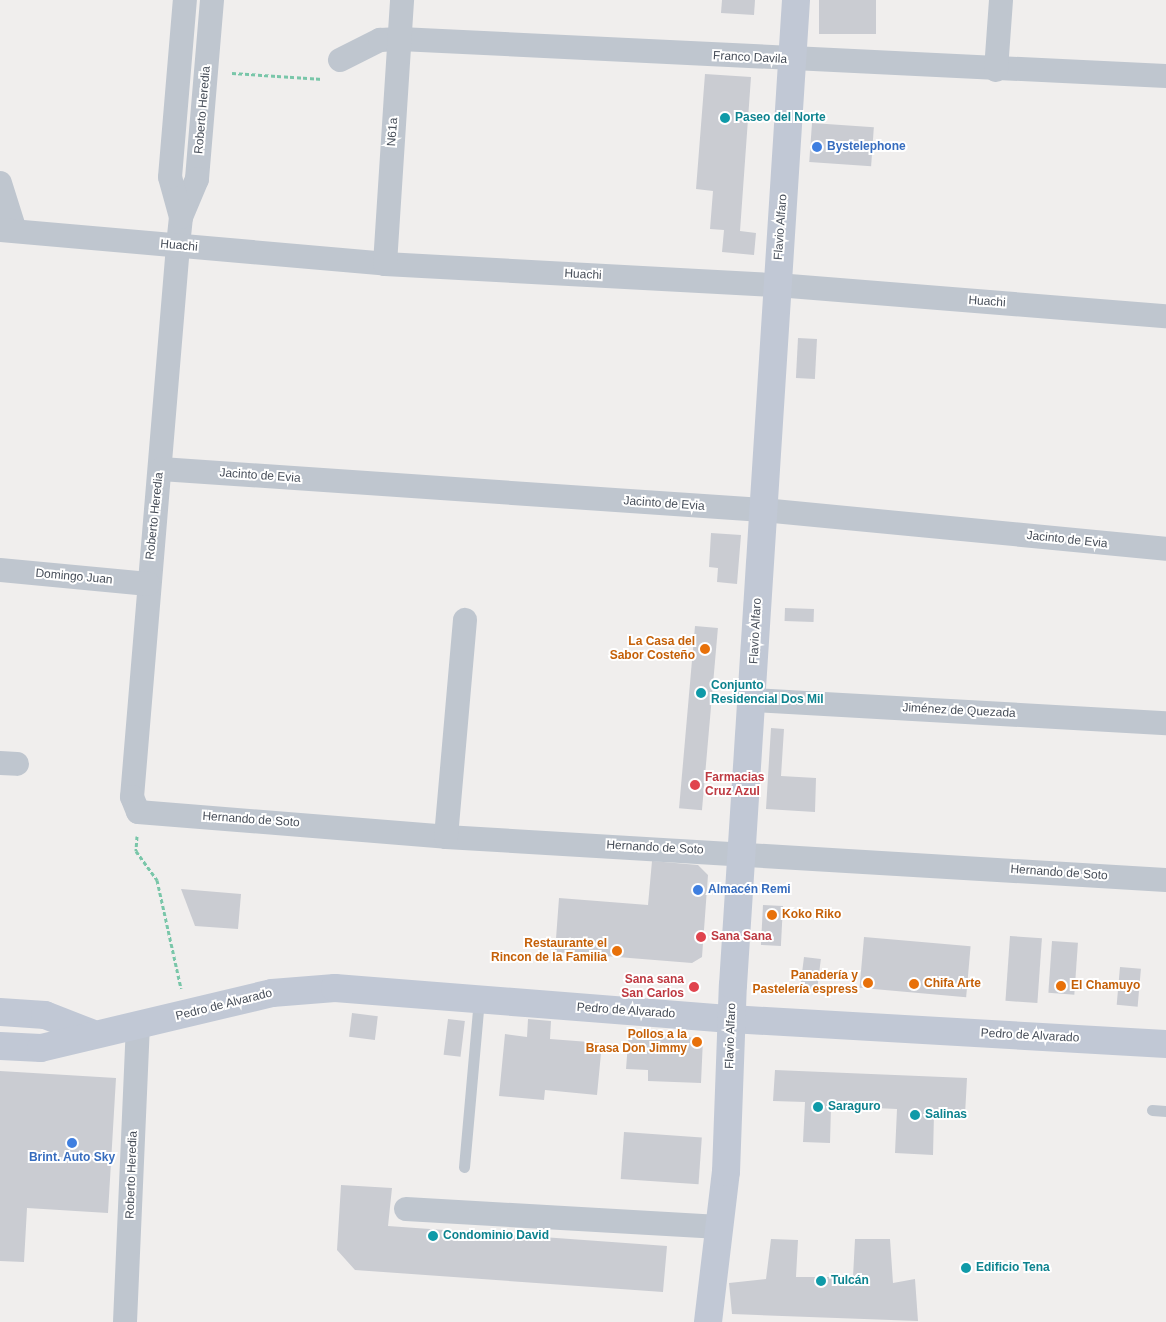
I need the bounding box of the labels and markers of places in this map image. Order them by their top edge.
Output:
place label: Paseo del Norte [735,111,826,125]
marker: Paseo del Norte [719,112,731,124]
place label: Bystelephone [827,140,906,154]
marker: Bystelephone [811,141,823,153]
place label: La Casa del Sabor Costeño [610,635,695,663]
marker: La Casa del Sabor Costeño [699,643,711,655]
place label: Conjunto Residencial Dos Mil [711,679,824,707]
marker: Conjunto Residencial Dos Mil [695,687,707,699]
place label: Farmacias Cruz Azul [705,771,764,799]
marker: Farmacias Cruz Azul [689,779,701,791]
place label: Almacén Remi [708,883,791,897]
marker: Almacén Remi [692,884,704,896]
place label: Koko Riko [782,908,841,922]
marker: Koko Riko [766,909,778,921]
place label: Sana Sana [711,930,772,944]
marker: Sana Sana [695,931,707,943]
place label: Restaurante el Rincon de la Familia [491,937,607,965]
marker: Restaurante el Rincon de la Familia [611,945,623,957]
place label: Panadería y Pastelería espress [753,969,858,997]
place label: Sana sana San Carlos [621,973,684,1001]
marker: Panadería y Pastelería espress [862,977,874,989]
place label: Chifa Arte [924,977,981,991]
marker: Chifa Arte [908,978,920,990]
place label: El Chamuyo [1071,979,1140,993]
marker: El Chamuyo [1055,980,1067,992]
marker: Sana sana San Carlos [688,981,700,993]
place label: Pollos a la Brasa Don Jimmy [586,1028,687,1056]
marker: Pollos a la Brasa Don Jimmy [691,1036,703,1048]
place label: Saraguro [828,1100,881,1114]
marker: Saraguro [812,1101,824,1113]
place label: Salinas [925,1108,967,1122]
marker: Salinas [909,1109,921,1121]
marker: Brint. Auto Sky [66,1137,78,1149]
place label: Brint. Auto Sky [29,1151,115,1165]
place label: Condominio David [443,1229,549,1243]
marker: Condominio David [427,1230,439,1242]
place label: Edificio Tena [976,1261,1050,1275]
marker: Edificio Tena [960,1262,972,1274]
place label: Tulcán [831,1274,869,1288]
marker: Tulcán [815,1275,827,1287]

